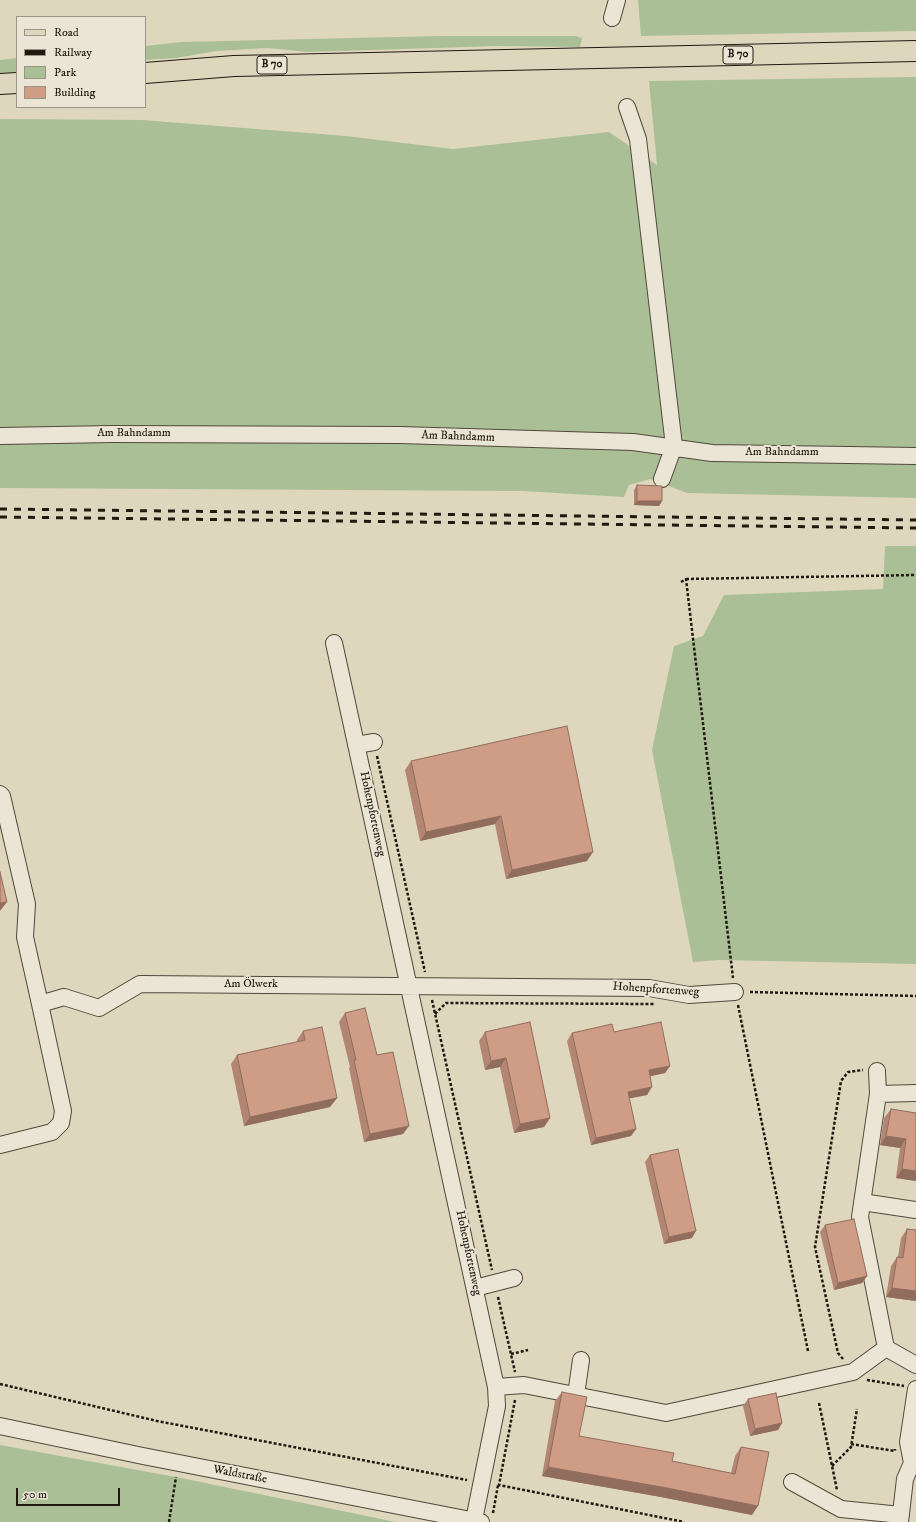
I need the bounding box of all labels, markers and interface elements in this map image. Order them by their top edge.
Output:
legend [16,16,146,108]
text: Road [54,25,79,40]
text: Railway [54,45,92,60]
road number: B 70 [723,46,753,64]
road number: B 70 [257,56,287,74]
text: Park [54,65,76,80]
text: Building [54,85,95,100]
street label: Am Bahndamm [97,427,171,441]
street label: Am Bahndamm [421,429,495,445]
street label: Am Bahndamm [745,446,819,460]
street label: Hohenpfortenweg [356,770,388,858]
street label: Am Ölwerk [224,978,278,992]
street label: Hohenpfortenweg [612,980,700,1000]
street label: Hohenpfortenweg [452,1209,484,1297]
street label: Waldstraße [212,1463,268,1487]
scale bar [18,1480,122,1506]
text: 50 m [23,1487,47,1502]

